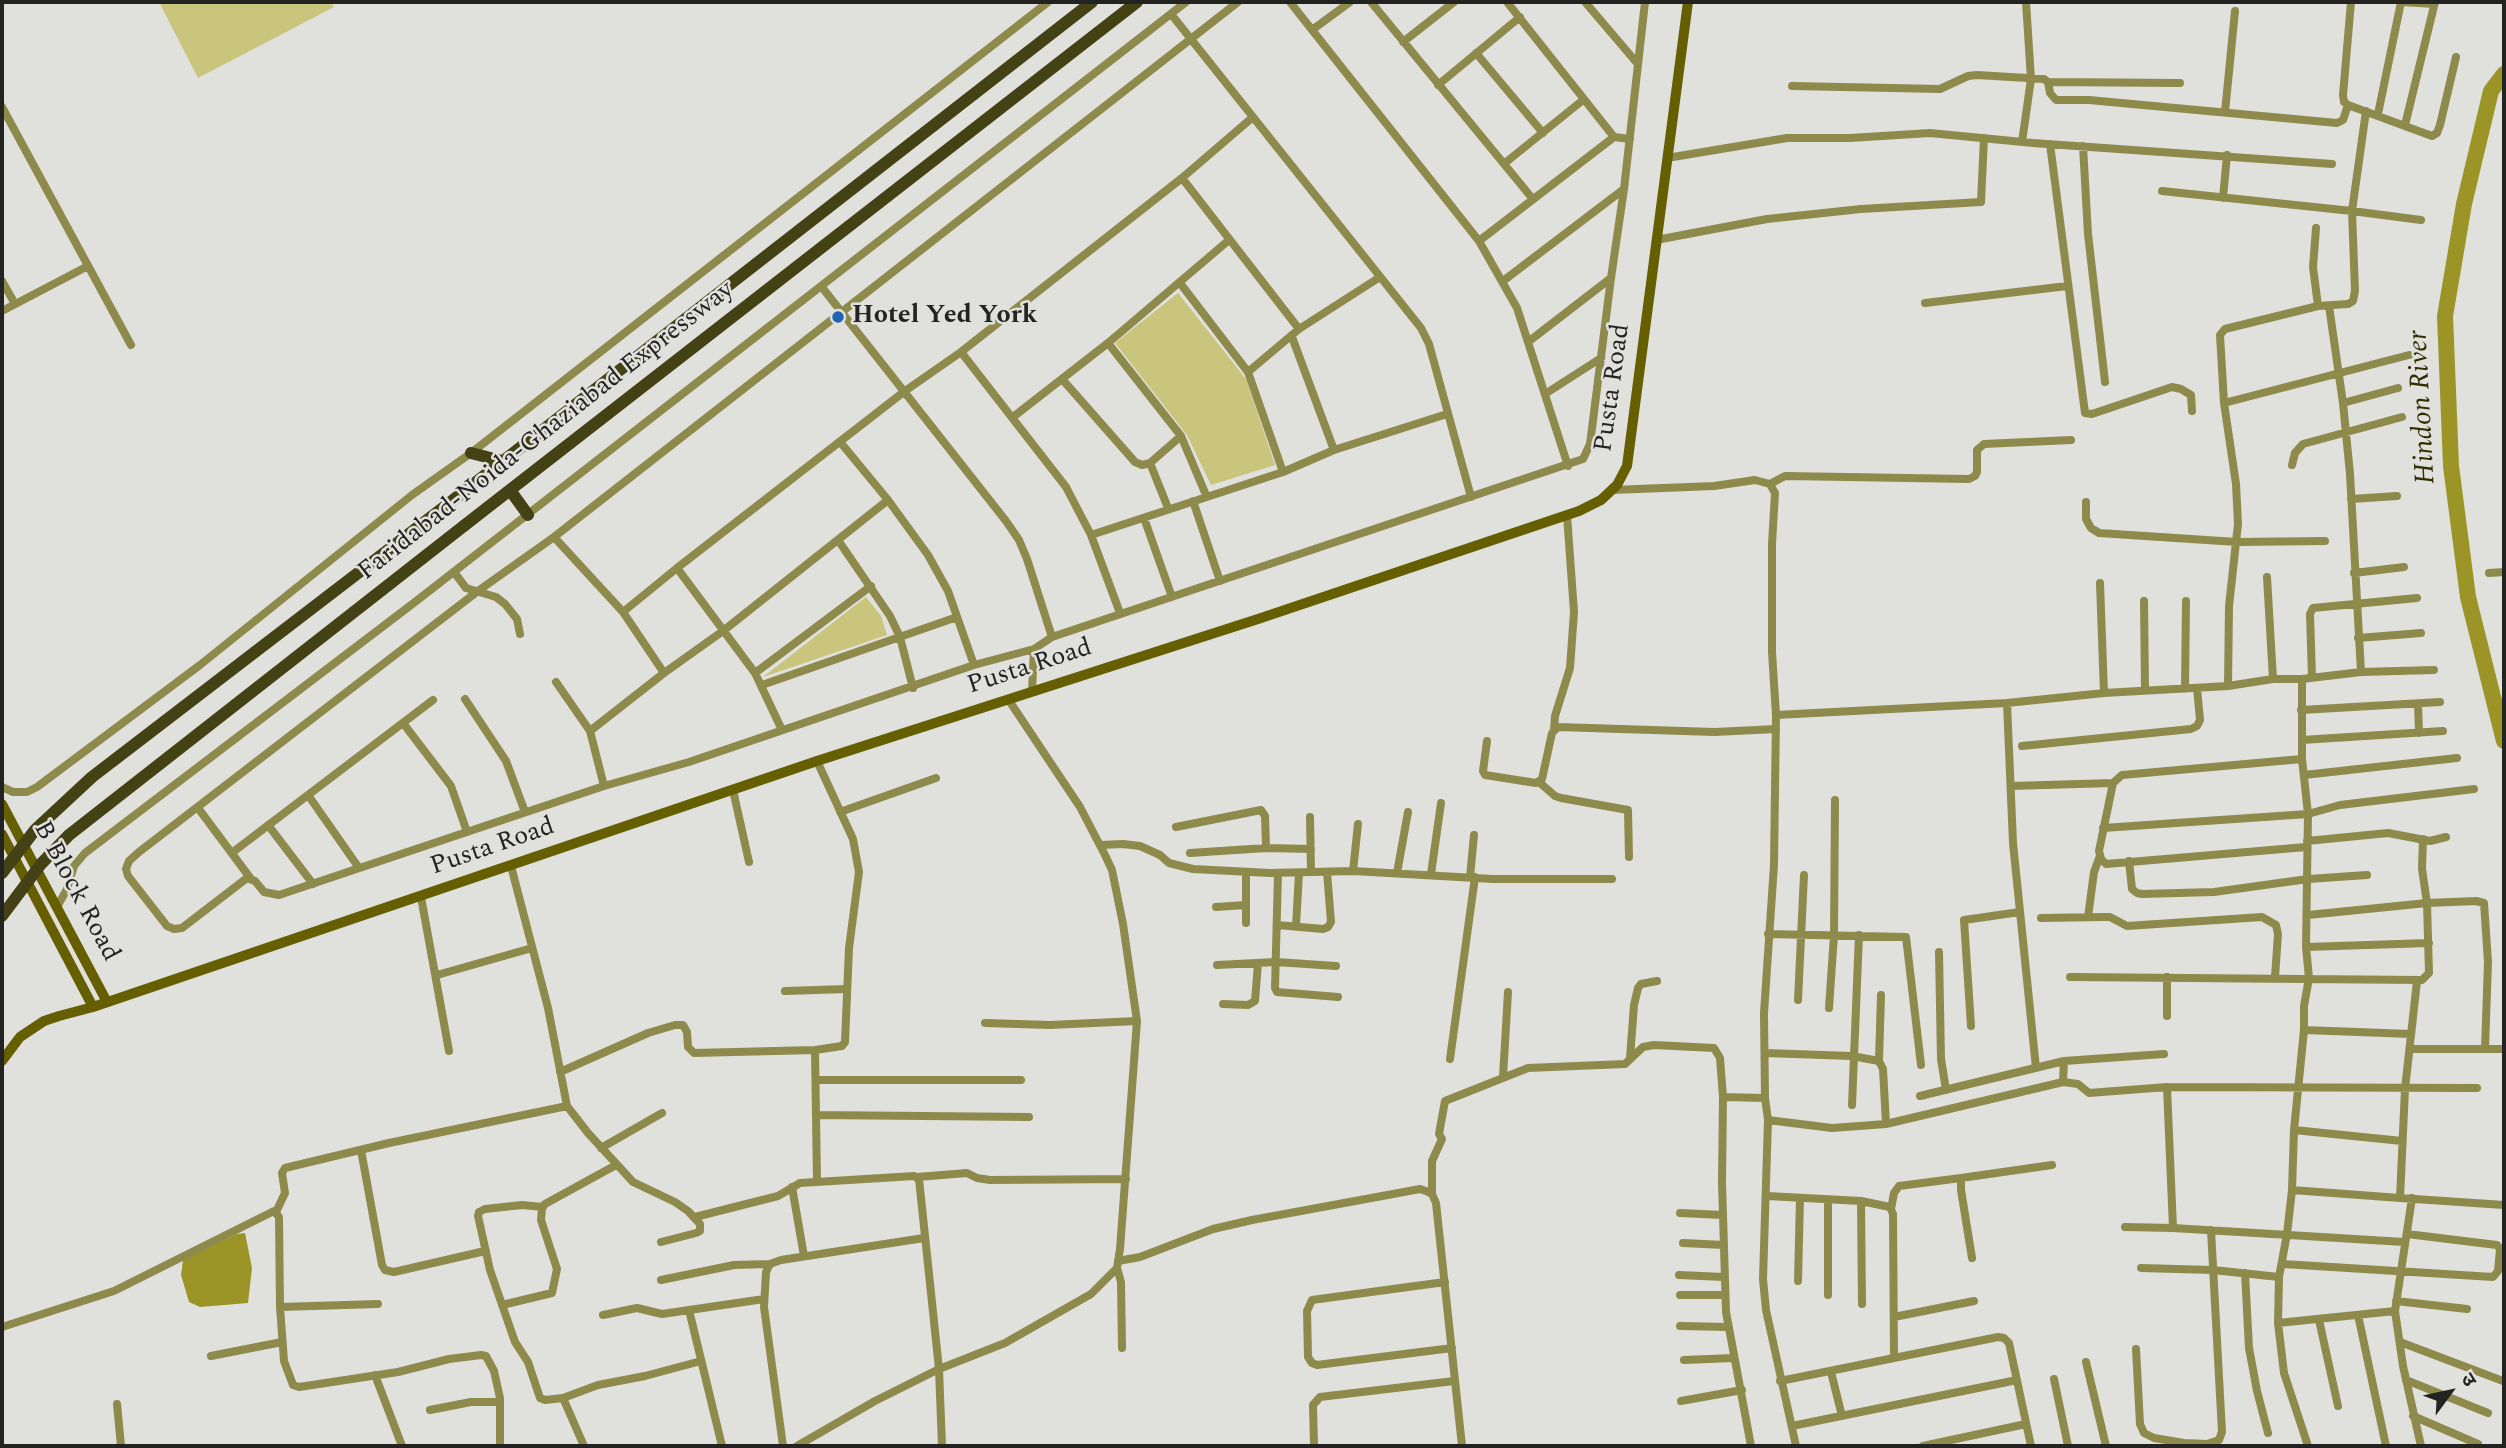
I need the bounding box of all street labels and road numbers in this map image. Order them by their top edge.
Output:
street label: Faridabad-Noida-Ghaziabad Expressway [353,276,741,588]
street label: Pusta Road [1590,322,1638,454]
street label: Pusta Road [964,633,1096,703]
street label: Pusta Road [427,812,559,884]
street label: B Block Road [25,817,125,967]

